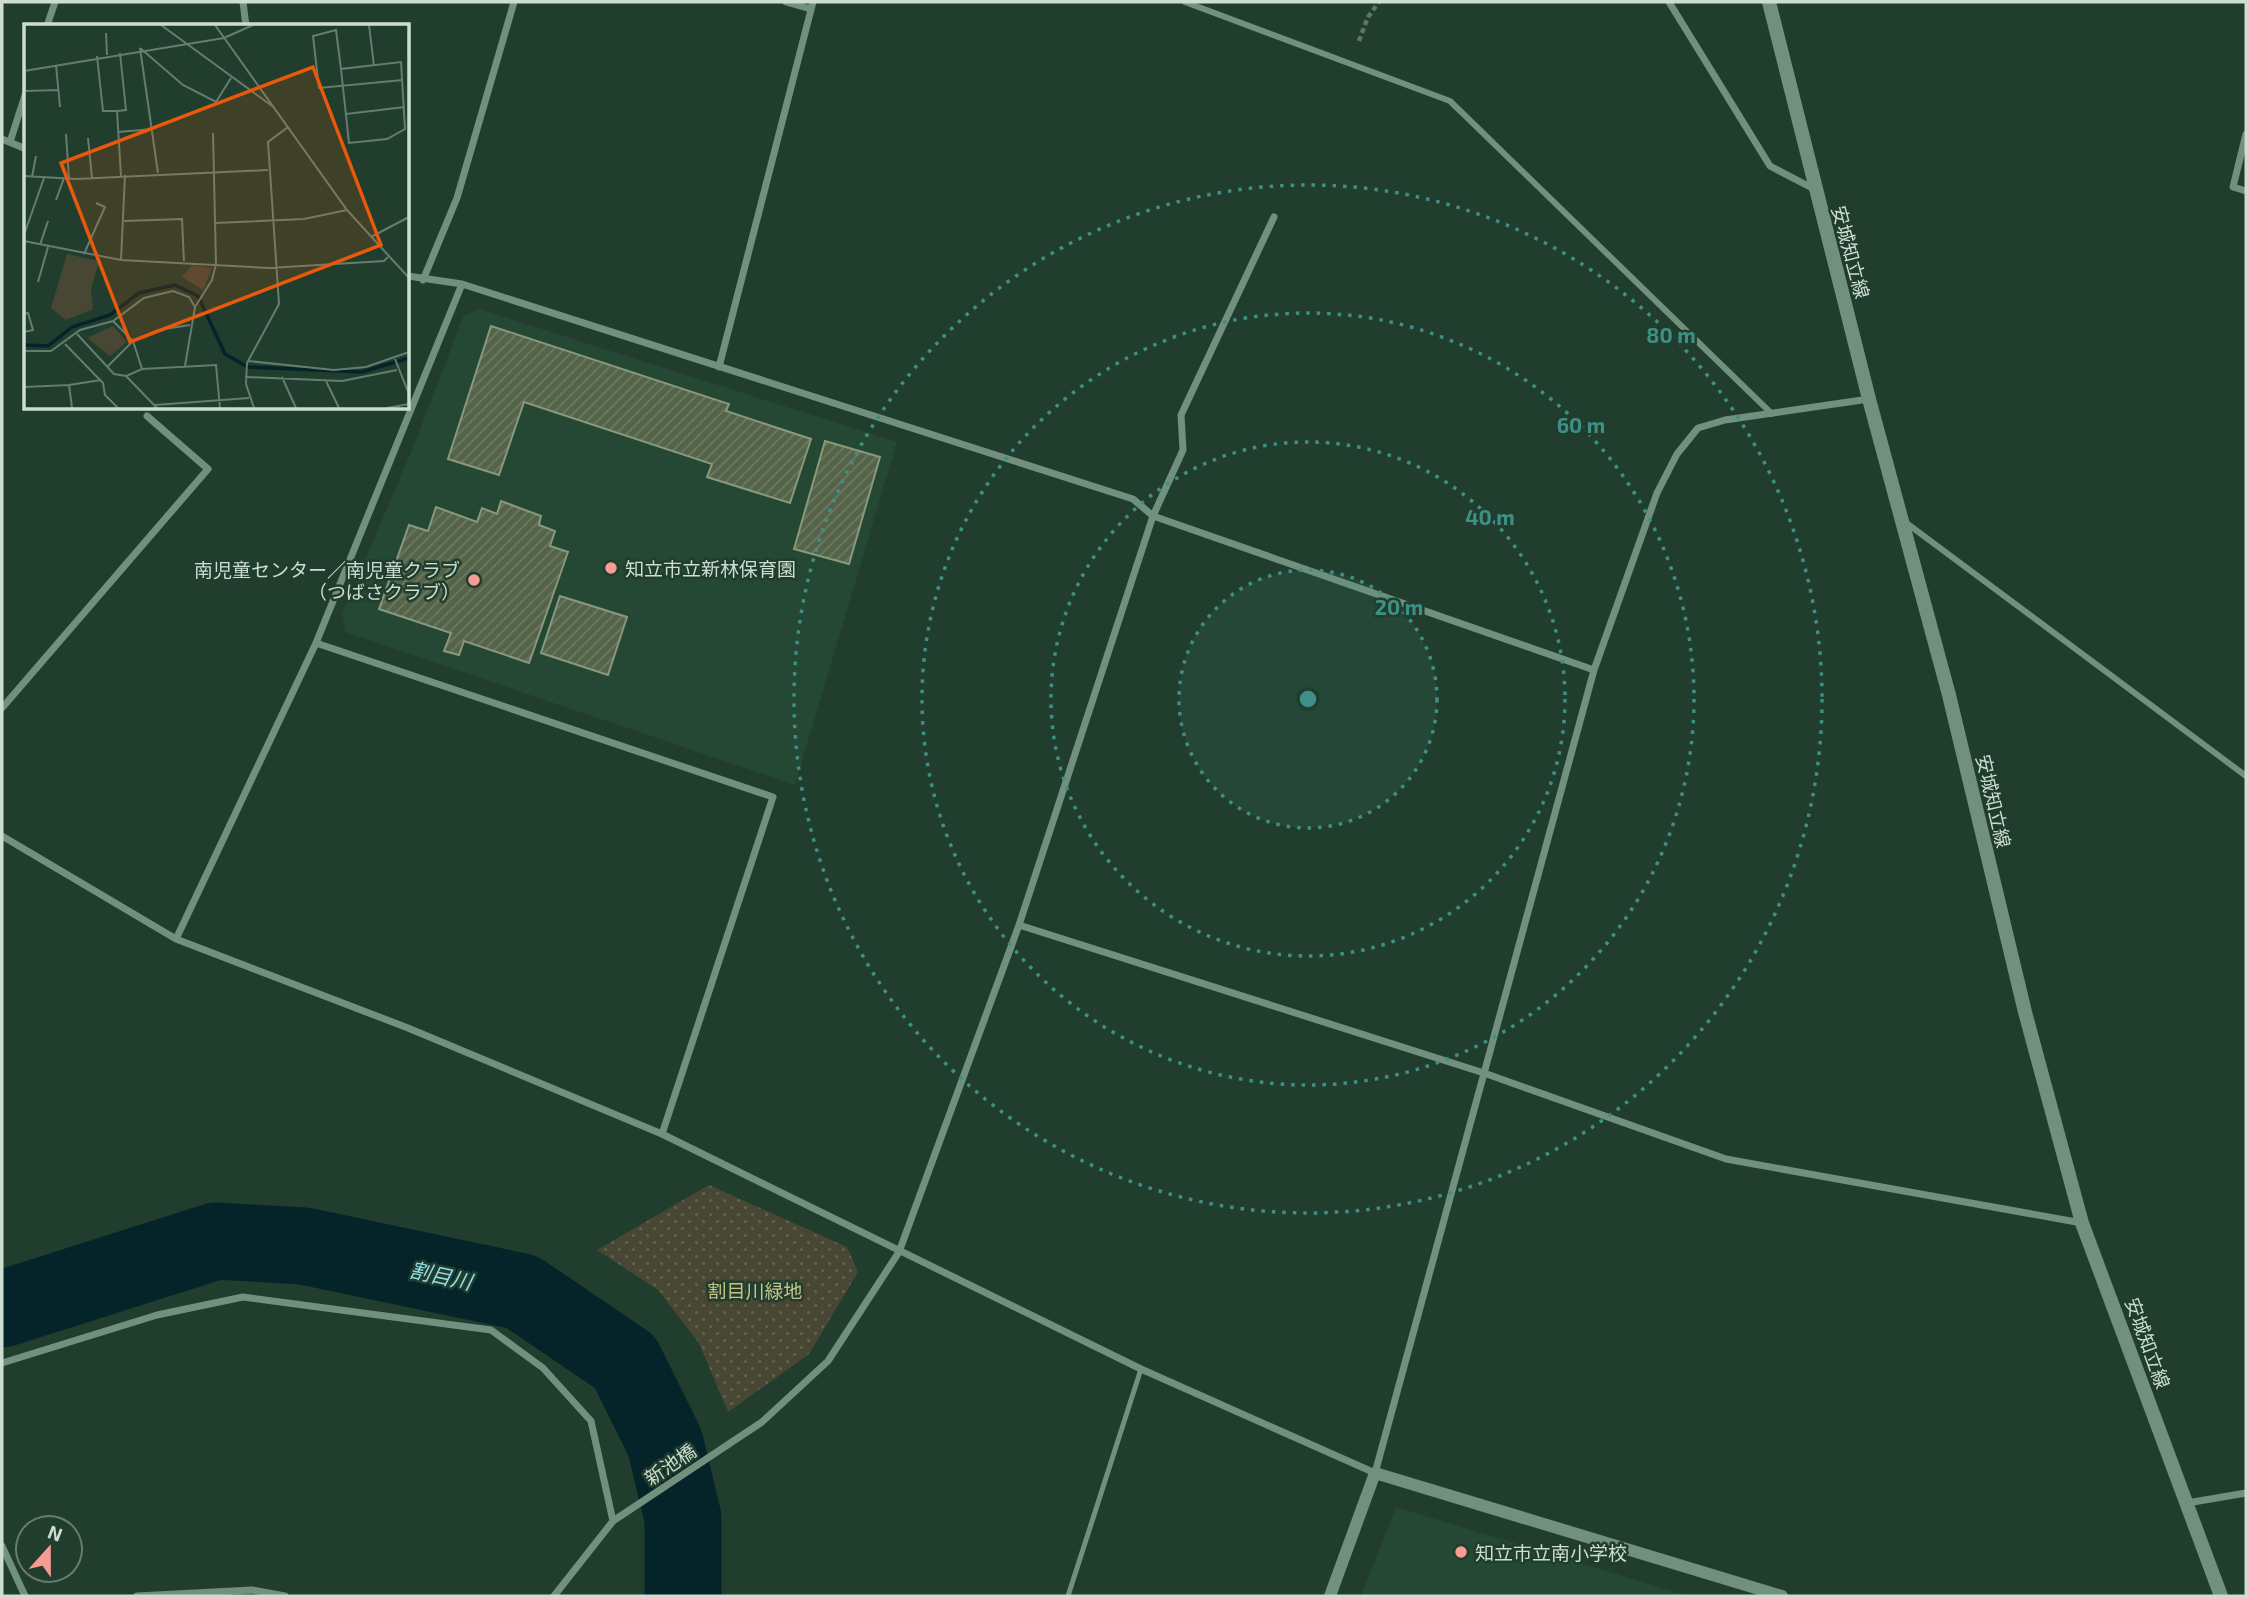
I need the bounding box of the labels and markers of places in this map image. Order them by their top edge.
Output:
place label: 知立市立新林保育園 [625,557,796,580]
place label: 南児童センター／南児童クラブ （つばさクラブ） [194,558,460,603]
marker: 知立市立新林保育園 [603,560,619,576]
marker: 南児童センター／南児童クラブ （つばさクラブ） [466,572,482,588]
centre of rings [1296,687,1320,711]
place label: 知立市立南小学校 [1475,1541,1627,1564]
marker: 知立市立南小学校 [1453,1544,1469,1560]

